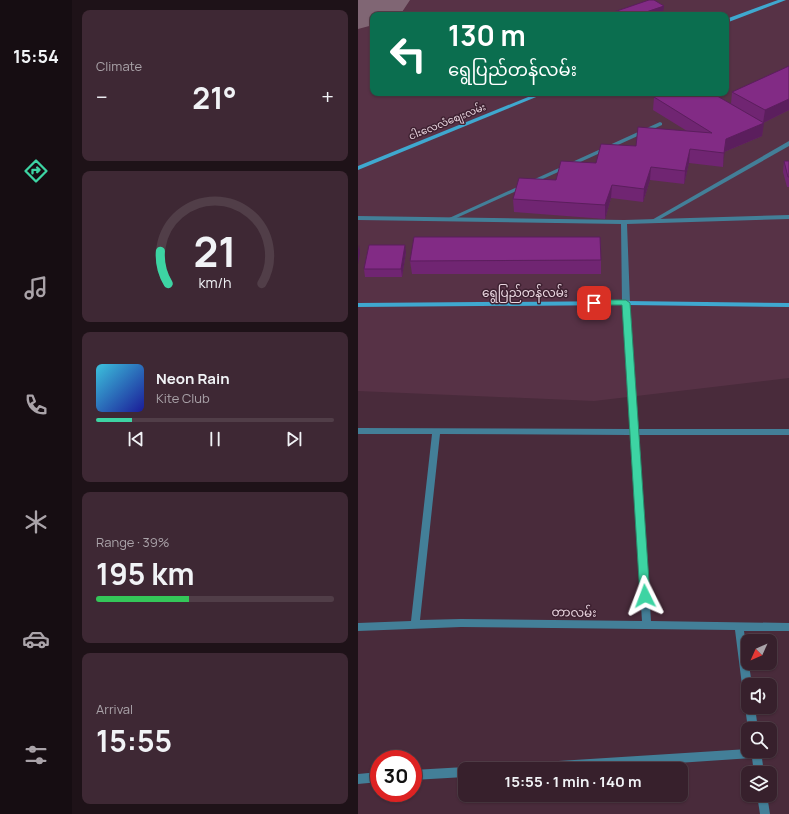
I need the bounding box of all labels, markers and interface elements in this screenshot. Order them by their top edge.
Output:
text: 130 m [448,16,526,54]
icon: left [382,28,434,80]
text: 15:54 [13,44,59,68]
text: Climate [96,57,142,75]
text: ရွေပြည်တန်လမ်း [448,57,577,81]
text: 21° [192,77,237,118]
text: − [96,82,108,112]
text: + [321,82,334,112]
street label: ငါးလေလံစျေးလမ်း [406,99,488,145]
icon: directions [22,157,50,185]
text: 21 [194,223,237,279]
text: km/h [198,273,232,292]
icon: music [22,274,50,302]
street label: ရွေပြည်တန်လမ်း [482,284,568,303]
pin [577,286,611,320]
icon: arrive [583,292,605,314]
text: Neon Rain [156,368,230,389]
text: Kite Club [156,389,210,407]
icon: phone [22,391,50,419]
icon: previous [125,428,147,450]
icon: pause [204,428,226,450]
icon: next [283,428,305,450]
icon: climate [22,508,50,536]
text: Range · 39% [96,533,170,551]
text: 195 km [96,553,194,594]
position arrow [624,575,666,617]
street label: တာလမ်း [551,603,597,621]
icon: car [22,625,50,653]
north arrow [741,634,777,670]
map controls [741,634,777,802]
button: sound [741,678,777,714]
text: Arrival [96,700,133,718]
text: 15:55 [96,720,172,761]
button: search [741,722,777,758]
icon: filters [22,741,50,769]
speed limit sign: 30 [370,750,422,802]
button: layers [741,766,777,802]
text: 15:55 · 1 min · 140 m [505,771,641,792]

